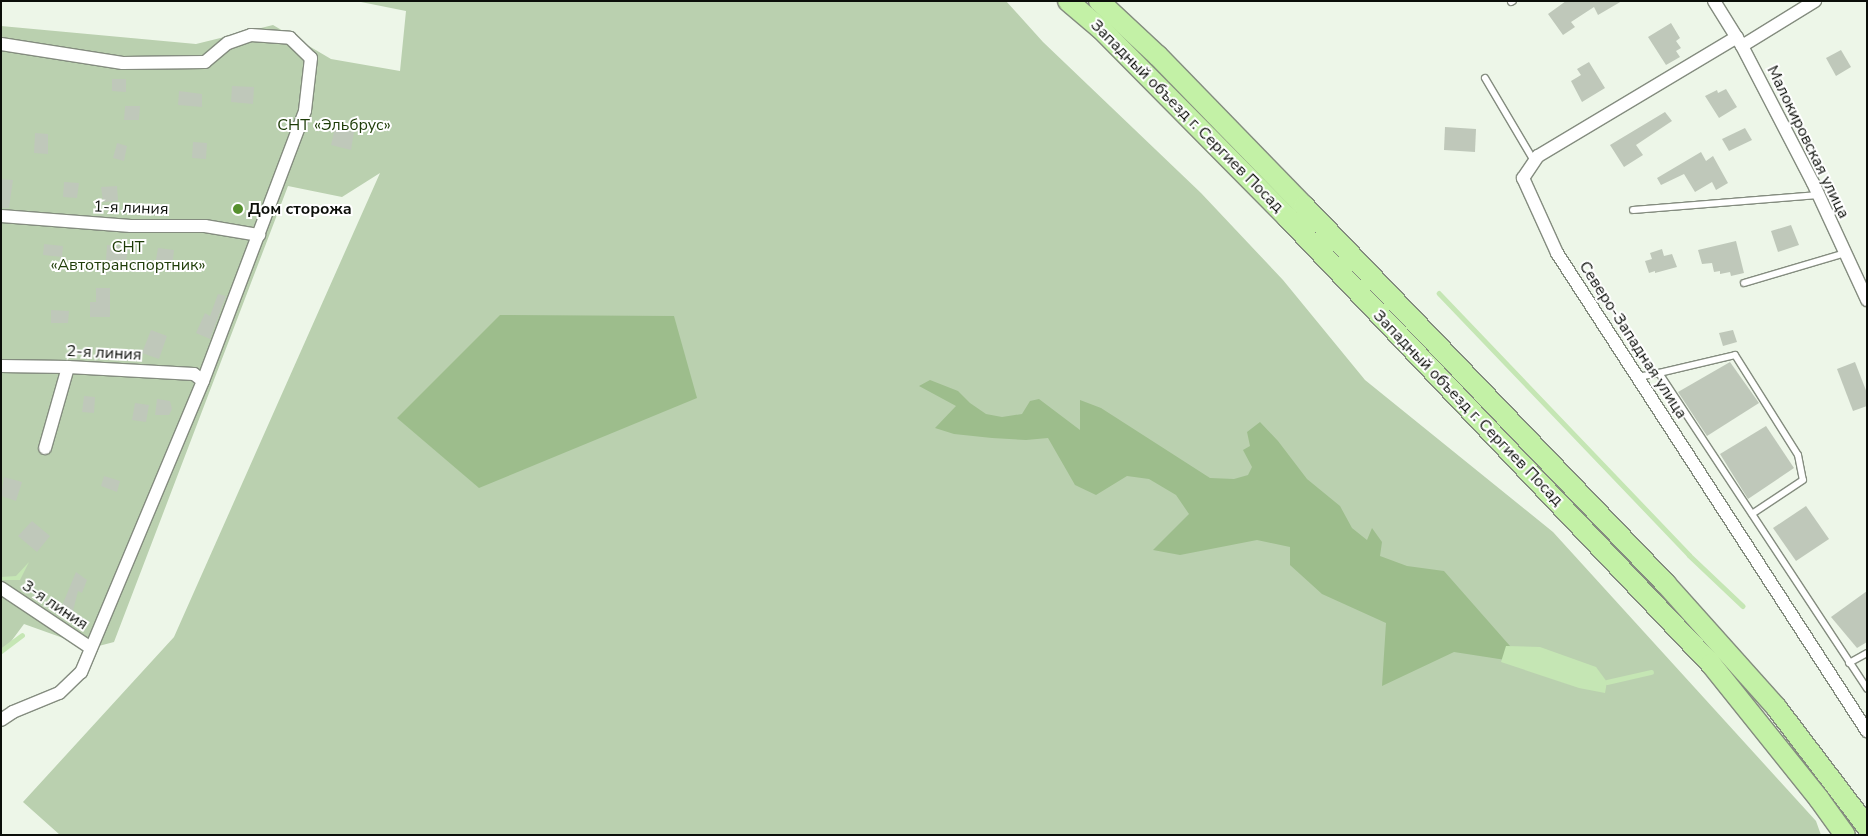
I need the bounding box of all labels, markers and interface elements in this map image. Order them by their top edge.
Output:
street label: Западный объезд г. Сергиев Посад [1087,16,1287,216]
street label: Малокировская улица [1763,62,1853,222]
park label: СНТ «Эльбрус» [277,115,391,135]
street label: 1-я линия [93,197,169,219]
place label: Дом сторожа [248,199,352,219]
marker: Дом сторожа [232,203,244,215]
park label: СНТ «Автотранспортник» [50,237,206,275]
street label: Северо-Западная улица [1575,258,1691,422]
street label: Западный объезд г. Сергиев Посад [1369,306,1567,510]
street label: 2-я линия [66,341,142,365]
street label: 3-я линия [19,576,91,634]

